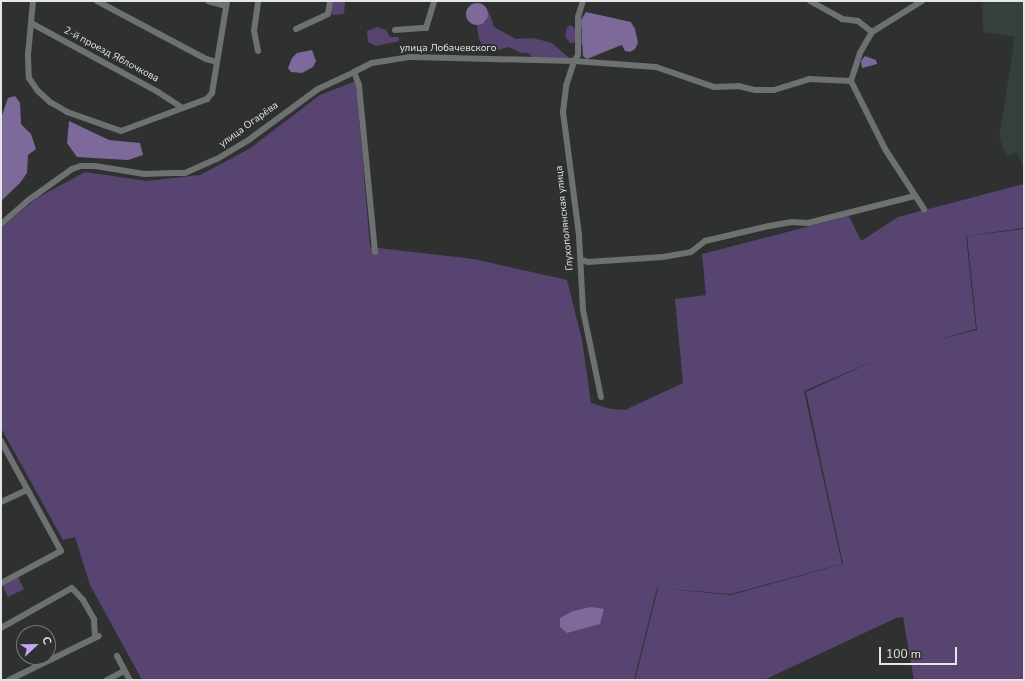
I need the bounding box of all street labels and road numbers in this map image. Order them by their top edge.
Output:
street label: 2-й проезд Яблочкова [61,25,161,85]
street label: улица Лобачевского [400,43,496,55]
street label: улица Огарёва [217,100,281,150]
street label: Глухополянская улица [554,165,576,271]

